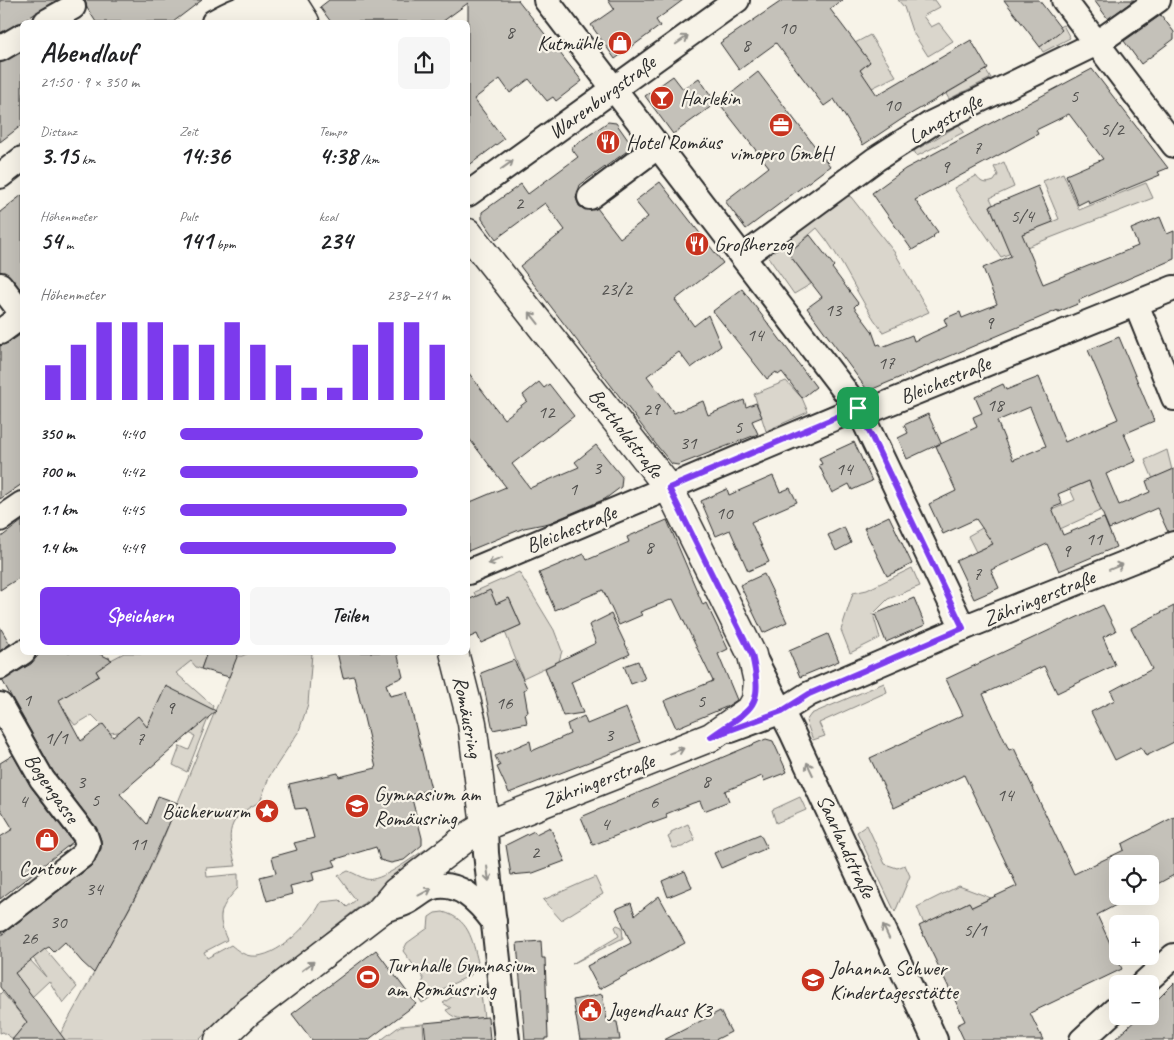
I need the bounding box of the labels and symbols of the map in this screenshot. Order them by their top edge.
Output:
house number: 10 [778,16,797,40]
house number: 8 [506,20,517,44]
place label: Kutmühle [537,30,604,56]
shop icon: Kutmühle [607,30,633,56]
house number: 8 [742,33,753,57]
one-way arrow [674,35,688,45]
street label: Warenburgstraße [543,48,662,145]
house number: 5 [1070,84,1080,108]
bar icon: Harlekin [649,85,675,111]
place label: Harlekin [680,85,741,111]
street label: Langstraße [904,87,988,150]
house number: 10 [883,93,902,117]
office icon: vimopro GmbH [768,112,794,138]
house number: 5/2 [1100,117,1125,141]
restaurant icon: Hotel Romäus [595,129,621,155]
place label: Hotel Romäus [626,129,723,155]
house number: 7 [973,136,983,160]
place label: vimopro GmbH [729,140,836,166]
house number: 9 [941,155,951,179]
one-way arrow [500,160,514,170]
house number: 2 [515,191,525,215]
house number: 5/4 [1010,204,1036,228]
restaurant icon: Großherzog [684,231,710,257]
place label: Großherzog [714,231,795,257]
house number: 23/2 [600,277,633,301]
house number: 13 [824,298,843,322]
one-way arrow [529,311,539,325]
house number: 9 [985,311,995,335]
house number: 14 [746,323,766,347]
street label: Bleichestraße [896,349,996,410]
house number: 17 [877,351,896,375]
street label: Bertholdstraße [583,383,670,485]
pin [837,387,879,429]
house number: 18 [986,393,1006,417]
house number: 29 [642,397,661,421]
house number: 12 [537,400,556,424]
house number: 5 [734,415,744,439]
house number: 31 [679,431,698,455]
house number: 3 [593,456,603,480]
house number: 14 [835,457,855,481]
house number: 1 [569,477,579,501]
street label: Bleichestraße [522,498,622,559]
house number: 10 [715,501,734,525]
house number: 11 [1085,527,1104,551]
house number: 8 [645,535,656,559]
house number: 9 [1062,539,1072,563]
one-way arrow [487,557,502,566]
house number: 7 [973,562,983,586]
one-way arrow [1108,562,1123,572]
street label: Zähringerstraße [979,563,1101,632]
street label: Romäusring [447,674,489,762]
house number: 1 [23,688,33,712]
house number: 5 [697,689,707,713]
house number: 16 [495,691,514,715]
house number: 9 [166,696,176,720]
house number: 3 [605,723,615,747]
house number: 1/1 [44,726,69,750]
house number: 7 [136,727,146,751]
one-way arrow [669,745,684,755]
street label: Zähringerstraße [538,747,660,814]
street label: Bogengasse [19,748,87,830]
one-way arrow [804,762,814,777]
house number: 8 [702,769,713,793]
house number: 3 [77,770,87,794]
place label: Gymnasium am Romäusring [374,781,482,831]
house number: 14 [996,783,1016,807]
house number: 5 [91,788,101,812]
house number: 4 [19,789,30,813]
house number: 6 [650,790,660,814]
street label: Saarlandstraße [811,790,882,904]
school or university icon: Gymnasium am Romäusring [344,793,370,819]
place label: Bücherwurm [162,798,251,824]
place icon: Bücherwurm [254,798,280,824]
house number: 4 [601,812,612,836]
shop icon: Contour [34,827,60,853]
house number: 11 [129,832,148,856]
house number: 2 [531,840,541,864]
place label: Contour [19,855,77,881]
one-way arrow [483,866,493,882]
house number: 34 [85,877,105,901]
one-way arrow [418,887,433,897]
house number: 30 [49,910,68,934]
house number: 5/1 [963,918,988,942]
one-way arrow [880,925,890,940]
house number: 26 [20,926,39,950]
place label: Turnhalle Gymnasium am Romäusring [386,952,536,1002]
place label: Johanna Schwer Kindertagesstätte [829,955,960,1005]
one-way arrow [301,961,315,971]
sports icon: Turnhalle Gymnasium am Romäusring [355,964,381,990]
school or university icon: Johanna Schwer Kindertagesstätte [800,967,826,993]
public building icon: Jugendhaus K3 [577,997,603,1023]
place label: Jugendhaus K3 [607,997,714,1023]

